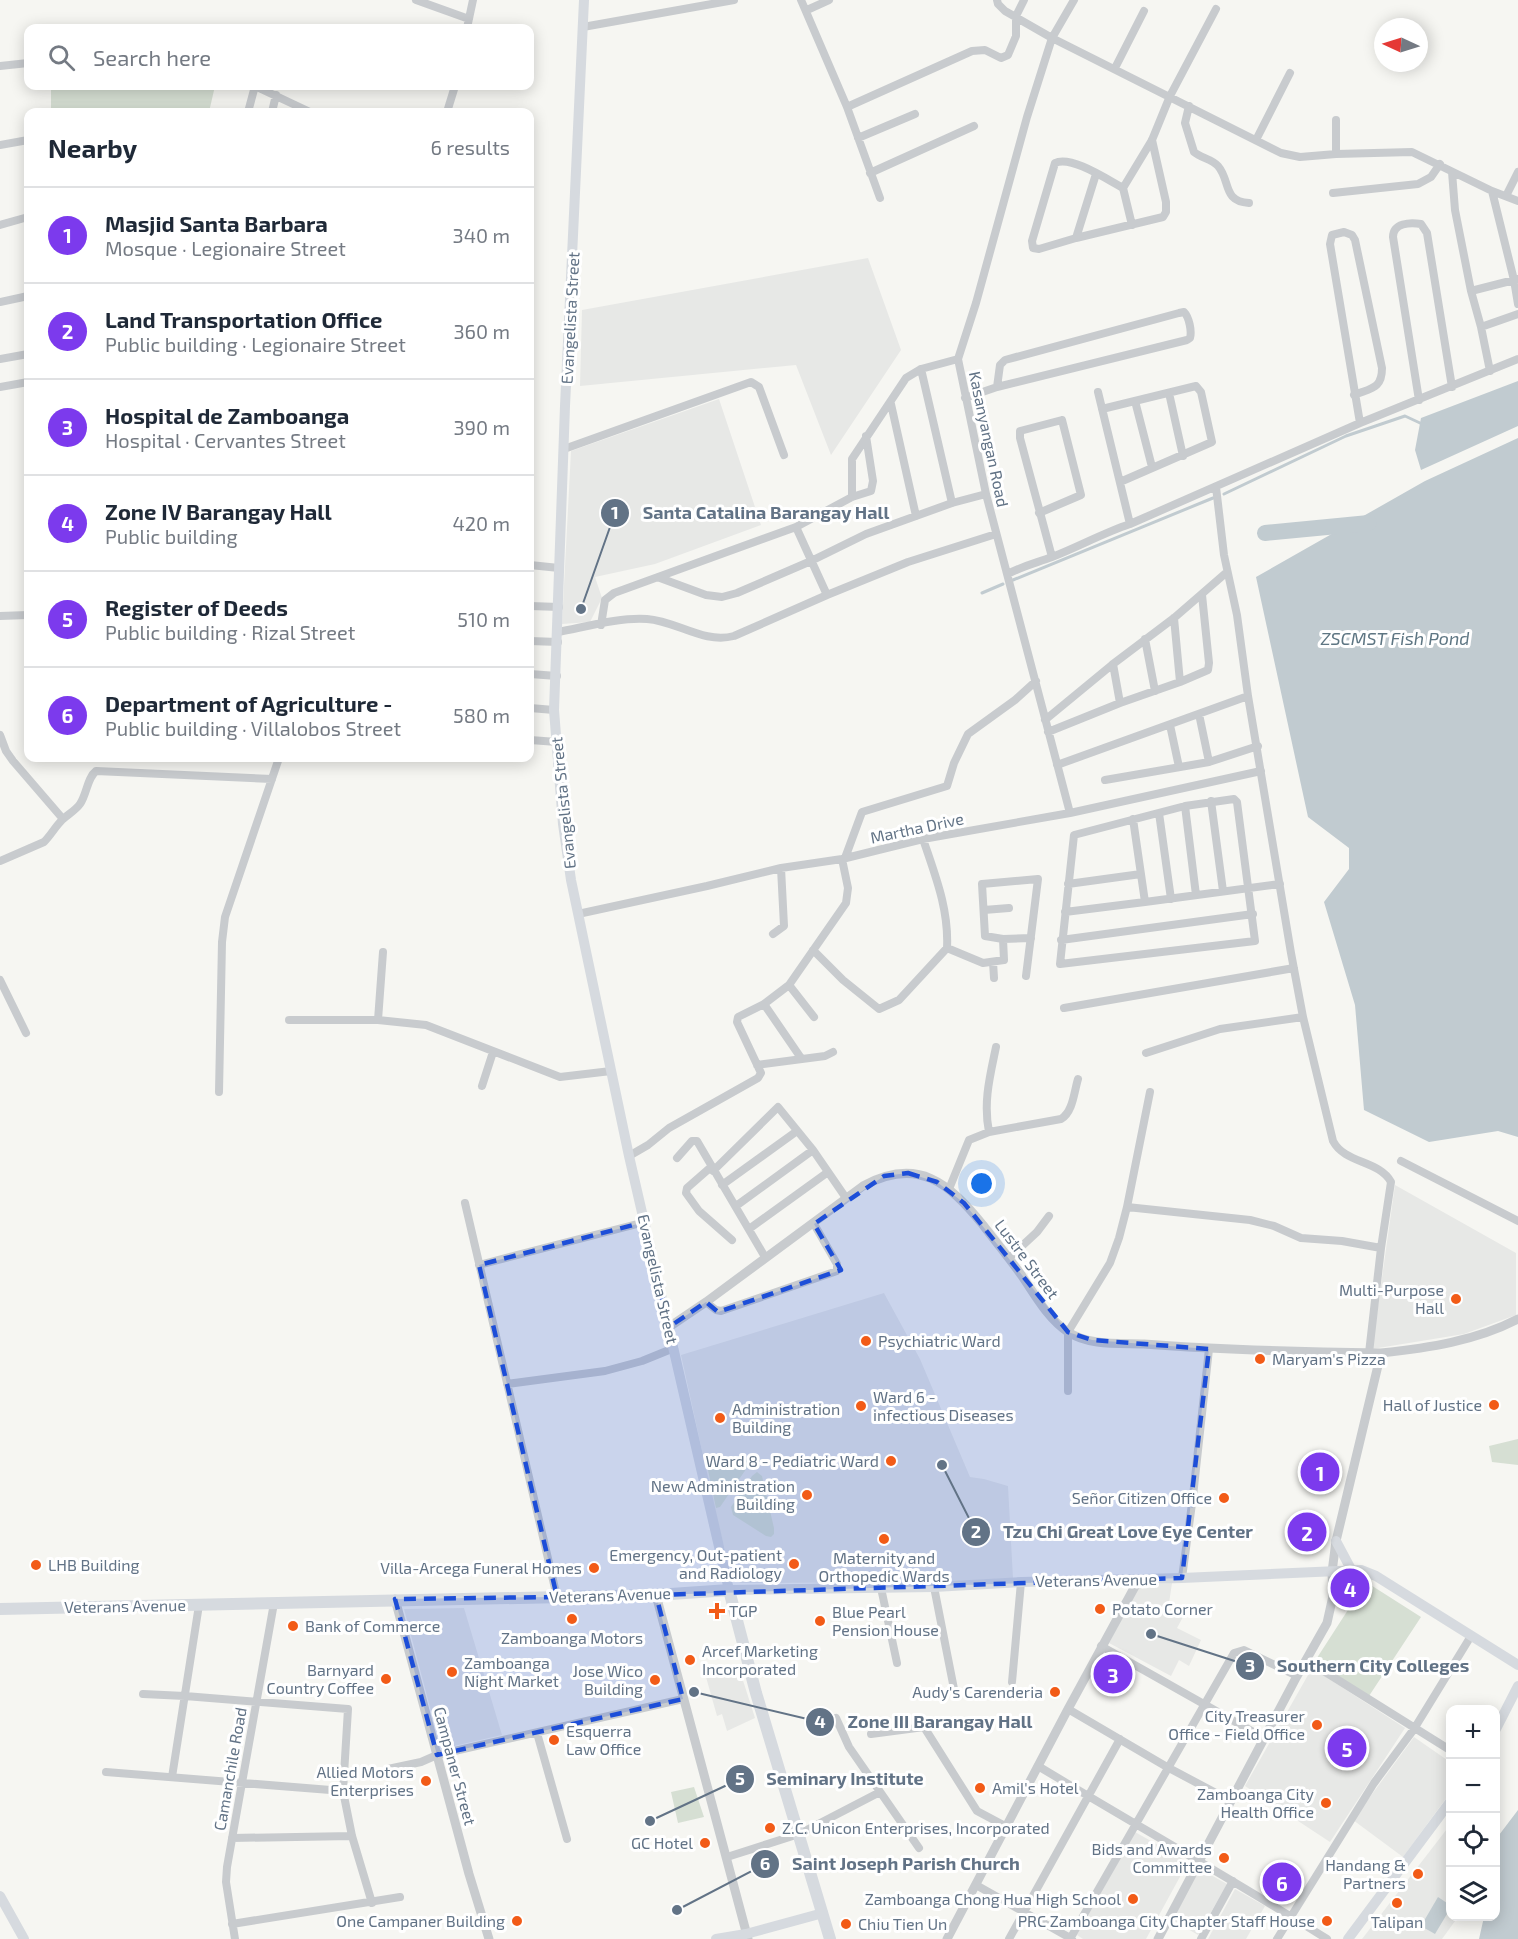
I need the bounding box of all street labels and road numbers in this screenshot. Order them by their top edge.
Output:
street label: Evangelista Street [557,251,582,385]
street label: Kasanyangan Road [966,369,1013,508]
street label: Evangelista Street [546,736,579,870]
street label: Martha Drive [868,808,965,847]
street label: Evangelista Street [634,1212,683,1346]
street label: Lustre Street [991,1215,1063,1302]
street label: Veterans Avenue [1035,1569,1157,1590]
street label: Veterans Avenue [549,1583,671,1606]
street label: Veterans Avenue [64,1595,186,1616]
street label: Campaner Street [431,1704,480,1827]
street label: Camanchile Road [209,1706,250,1832]

